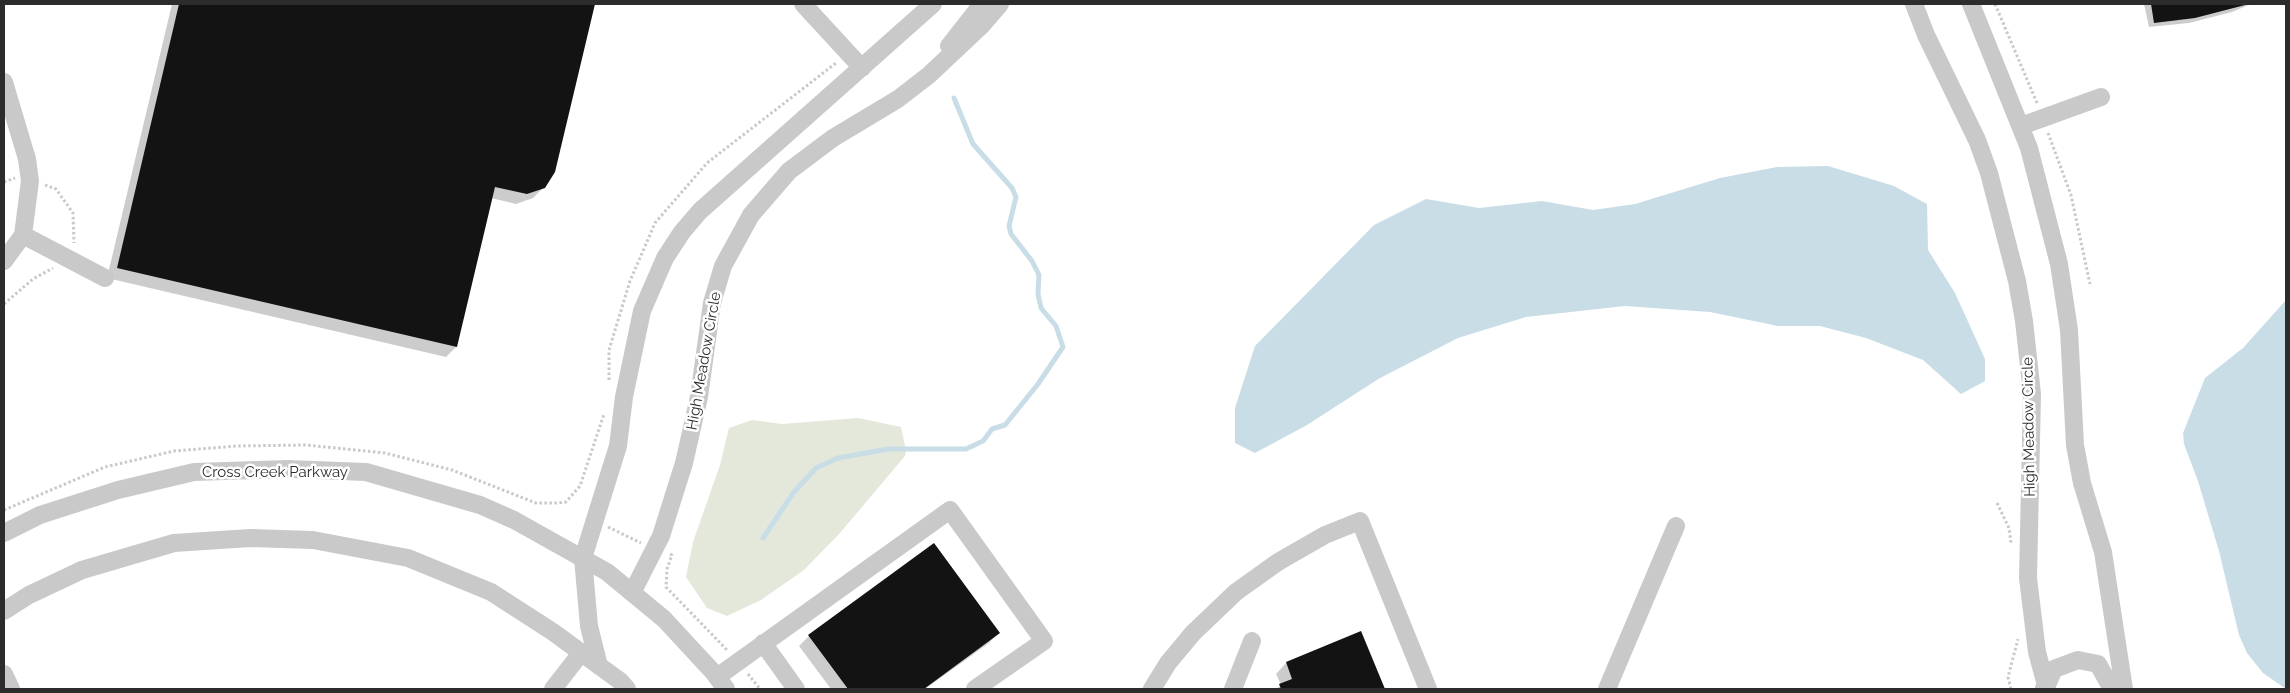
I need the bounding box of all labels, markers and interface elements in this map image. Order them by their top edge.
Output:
street label: High Meadow Circle [683,291,725,431]
street label: High Meadow Circle [2019,357,2039,497]
street label: Cross Creek Parkway [202,463,348,481]

